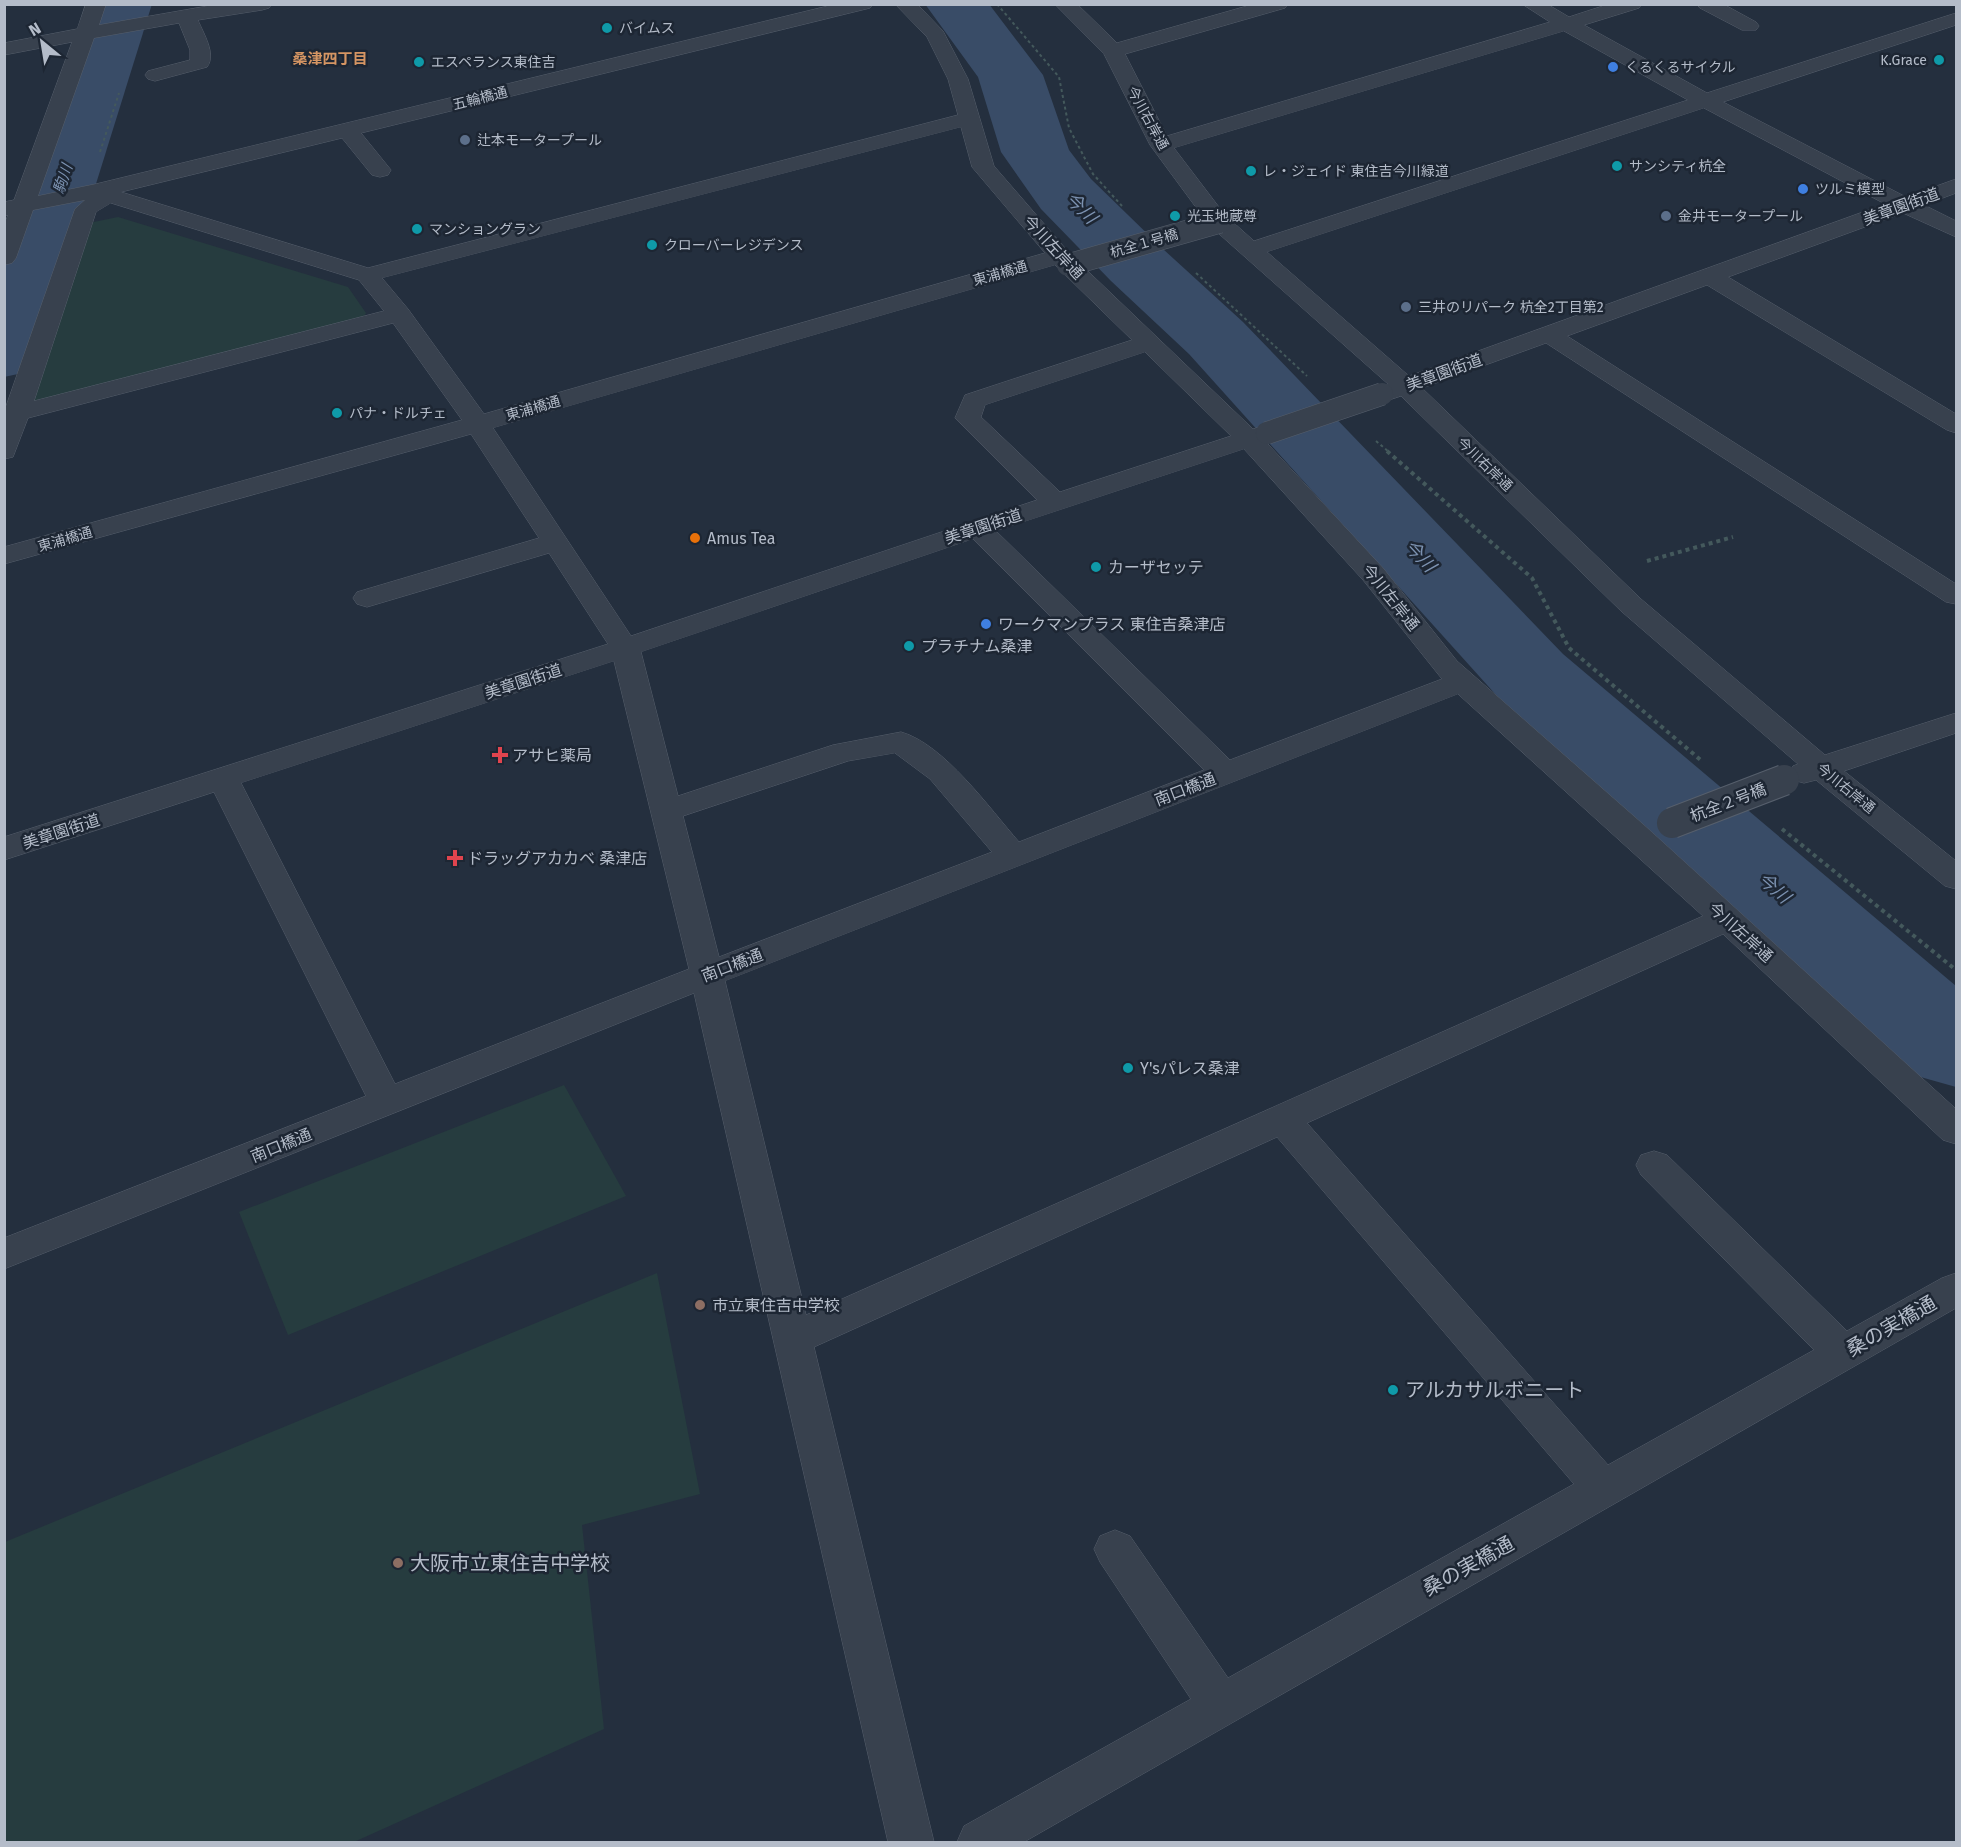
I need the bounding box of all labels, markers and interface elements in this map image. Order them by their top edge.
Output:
north arrow [12,12,72,72]
text: N [25,19,44,40]
place label: バイムス [619,20,675,37]
marker: バイムス [600,21,614,35]
district label: 桑津四丁目 [292,50,368,68]
place label: K.Grace [1880,52,1927,69]
marker: K.Grace [1932,53,1946,67]
place label: エスペランス東住吉 [431,54,556,71]
marker: エスペランス東住吉 [412,55,426,69]
place label: くるくるサイクル [1625,59,1736,76]
marker: くるくるサイクル [1606,60,1620,74]
street label: 五輪橋通 [451,83,509,114]
street label: 今川右岸通 [1123,84,1172,153]
place label: 辻本モータープール [477,132,602,149]
marker: 辻本モータープール [458,133,472,147]
place label: サンシティ杭全 [1629,158,1726,175]
marker: サンシティ杭全 [1610,159,1624,173]
water label: 駒川 [50,160,77,196]
place label: レ・ジェイド 東住吉今川緑道 [1263,163,1449,180]
marker: レ・ジェイド 東住吉今川緑道 [1244,164,1258,178]
place label: ツルミ模型 [1815,181,1885,198]
marker: ツルミ模型 [1796,182,1810,196]
street label: 美章園街道 [1860,184,1942,229]
water label: 今川 [1060,187,1103,230]
place label: 光玉地蔵尊 [1187,208,1257,225]
place label: 金井モータープール [1678,208,1803,225]
marker: 光玉地蔵尊 [1168,209,1182,223]
marker: 金井モータープール [1659,209,1673,223]
street label: 今川左岸通 [1019,212,1088,283]
place label: マンショングラン [429,221,541,238]
marker: マンショングラン [410,222,424,236]
street label: 杭全１号橋 [1108,226,1180,261]
place label: クローバーレジデンス [664,237,804,254]
marker: クローバーレジデンス [645,238,659,252]
street label: 東浦橋通 [971,258,1029,289]
place label: 三井のリパーク 杭全2丁目第2 [1418,299,1604,316]
marker: 三井のリパーク 杭全2丁目第2 [1399,300,1413,314]
street label: 美章園街道 [1403,350,1485,395]
street label: 東浦橋通 [504,393,562,424]
place label: パナ・ドルチェ [349,405,447,422]
marker: パナ・ドルチェ [330,406,344,420]
street label: 今川右岸通 [1454,434,1516,495]
street label: 美章園街道 [942,505,1024,548]
street label: 東浦橋通 [36,524,94,555]
place label: Amus Tea [707,529,776,548]
marker: Amus Tea [688,531,702,545]
water label: 今川 [1400,535,1442,578]
place label: カーザセッテ [1108,558,1204,577]
marker: カーザセッテ [1089,560,1103,574]
street label: 今川左岸通 [1358,560,1423,634]
place label: ワークマンプラス 東住吉桑津店 [998,615,1225,634]
marker: ワークマンプラス 東住吉桑津店 [979,617,993,631]
place label: プラチナム桑津 [921,637,1033,656]
marker: プラチナム桑津 [902,639,916,653]
street label: 美章園街道 [482,660,564,703]
place label: アサヒ薬局 [512,746,592,765]
marker: アサヒ薬局 [493,748,507,762]
street label: 今川右岸通 [1813,760,1878,817]
street label: 南口橋通 [1152,769,1218,810]
street label: 杭全２号橋 [1687,779,1769,826]
street label: 美章園街道 [20,810,102,853]
place label: ドラッグアカカベ 桑津店 [467,849,647,868]
marker: ドラッグアカカベ 桑津店 [448,851,462,865]
water label: 今川 [1753,868,1796,909]
street label: 今川左岸通 [1705,899,1777,966]
street label: 南口橋通 [699,945,765,986]
place label: Y'sパレス桑津 [1140,1059,1240,1078]
marker: Y'sパレス桑津 [1121,1061,1135,1075]
street label: 南口橋通 [248,1125,314,1166]
street label: 桑の実橋通 [1842,1291,1940,1361]
place label: 市立東住吉中学校 [712,1296,840,1315]
marker: 市立東住吉中学校 [693,1298,707,1312]
place label: アルカサルボニート [1405,1378,1584,1402]
marker: アルカサルボニート [1386,1383,1400,1397]
street label: 桑の実橋通 [1418,1531,1518,1601]
place label: 大阪市立東住吉中学校 [410,1551,610,1575]
marker: 大阪市立東住吉中学校 [391,1556,405,1570]

